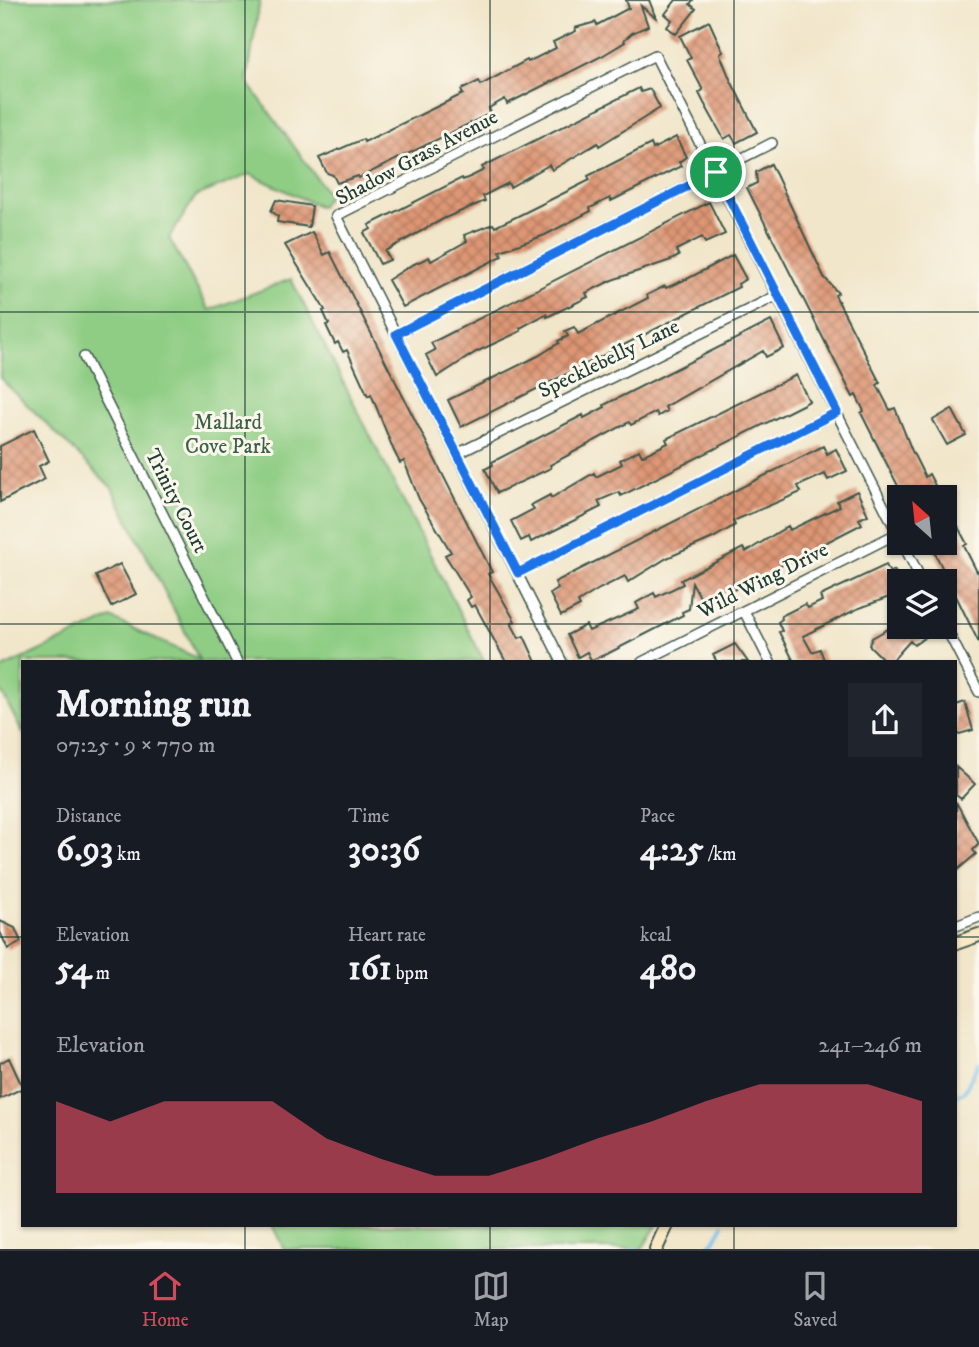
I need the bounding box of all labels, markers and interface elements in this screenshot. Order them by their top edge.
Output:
street label: Shadow Grass Avenue [331,104,503,212]
pin [686,142,746,202]
icon: arrive [697,153,735,191]
street label: Specklebelly Lane [534,314,684,404]
park label: Mallard Cove Park [185,410,271,460]
street label: Trinity Court [139,445,213,558]
north arrow [887,485,957,555]
map controls [887,485,957,639]
street label: Wild Wing Drive [692,537,833,626]
button: layers [887,569,957,639]
text: Morning run [56,681,251,729]
button: share [848,683,922,757]
text: 07:25 · 9 × 770 m [56,731,216,760]
text: Distance [56,805,121,828]
text: Time [348,805,389,828]
text: Pace [640,805,675,828]
text: 6.93 [56,828,113,872]
text: 30:36 [348,828,420,872]
text: 4:25 [640,828,704,872]
text: km [113,843,141,866]
text: /km [704,843,737,866]
text: Elevation [56,924,130,947]
text: Heart rate [348,924,426,947]
text: kcal [640,924,671,947]
text: 54 [56,947,92,991]
text: 161 [348,947,392,991]
text: 480 [640,947,697,991]
text: m [92,962,110,985]
text: bpm [392,962,428,985]
text: Elevation [56,1031,145,1060]
text: 241–246 m [818,1031,922,1060]
tab: Home [142,1267,189,1332]
tab: Map [472,1267,510,1332]
tab: Saved [794,1267,837,1332]

